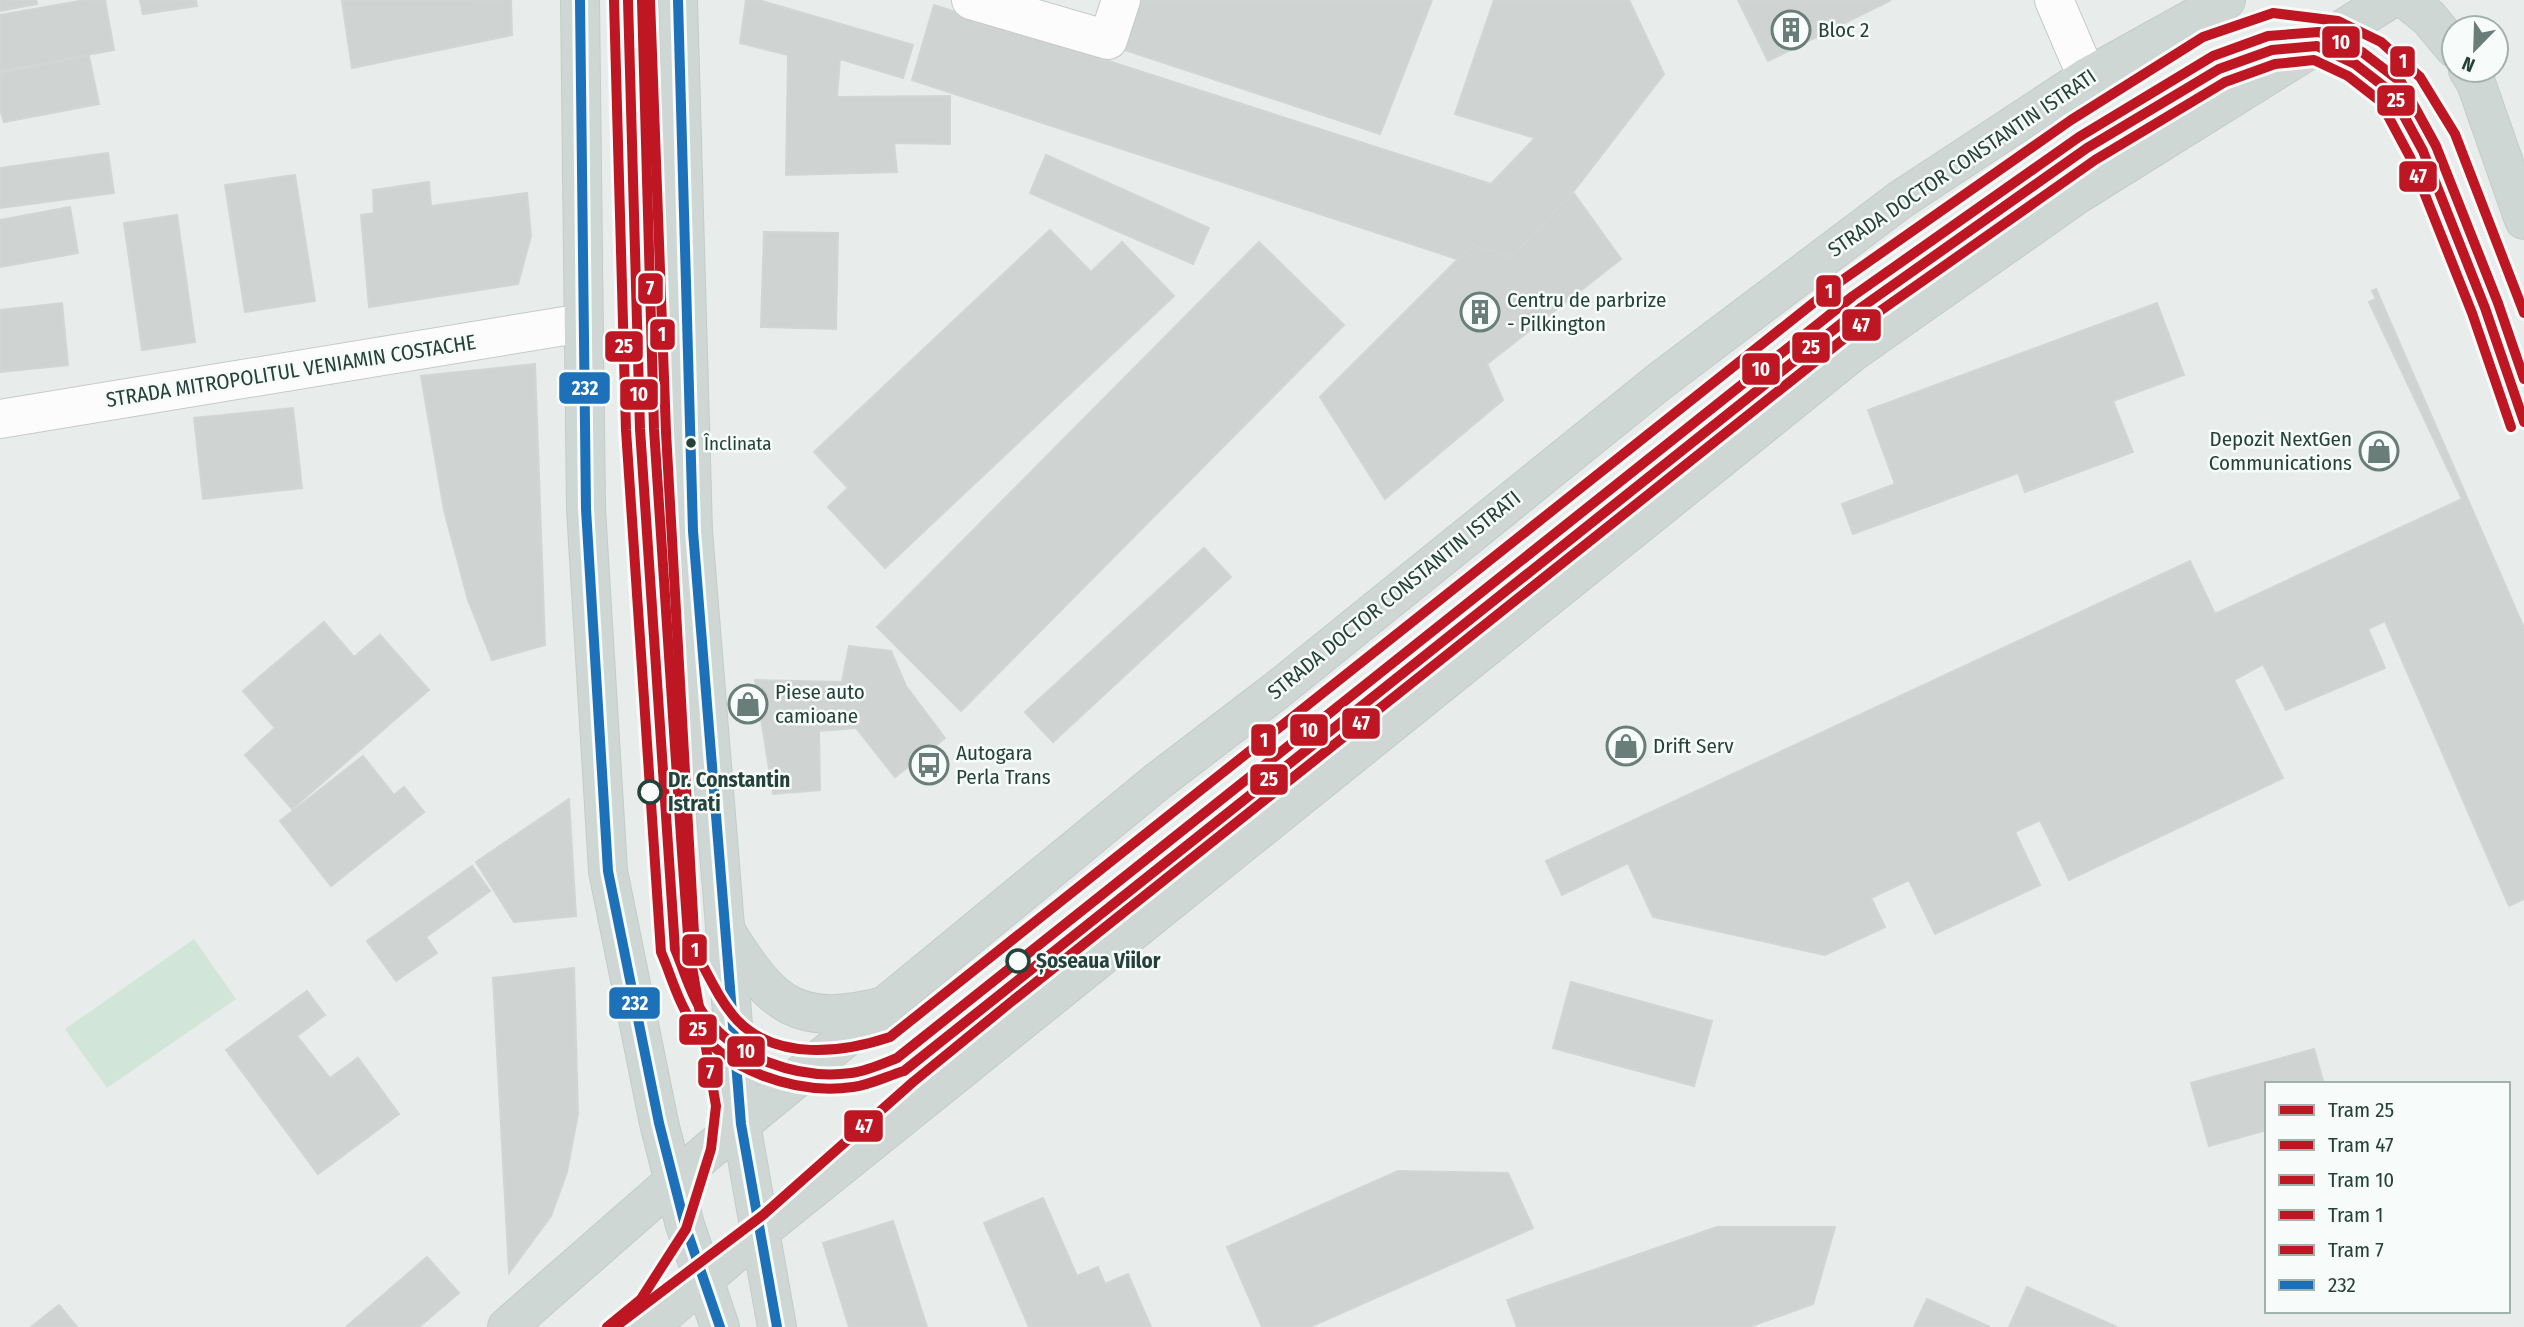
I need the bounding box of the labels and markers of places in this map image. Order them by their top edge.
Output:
building icon: Bloc 2 [1770,9,1812,51]
place label: Bloc 2 [1818,17,1869,43]
place label: Centru de parbrize - Pilkington [1507,287,1666,337]
building icon: Centru de parbrize - Pilkington [1459,291,1501,333]
place label: Depozit NextGen Communications [2209,426,2352,476]
shop icon: Depozit NextGen Communications [2358,430,2400,472]
place label: Înclinata [703,432,772,455]
marker: Înclinata [684,436,698,450]
place label: Piese auto camioane [775,679,865,729]
shop icon: Piese auto camioane [727,683,769,725]
shop icon: Drift Serv [1605,725,1647,767]
place label: Drift Serv [1653,733,1734,759]
place label: Autogara Perla Trans [956,740,1051,790]
bus stop icon: Autogara Perla Trans [908,744,950,786]
place label: Dr. Constantin Istrati [668,767,790,817]
marker: Dr. Constantin Istrati [638,780,662,804]
place label: Șoseaua Viilor [1036,948,1161,975]
marker: Șoseaua Viilor [1006,949,1030,973]

